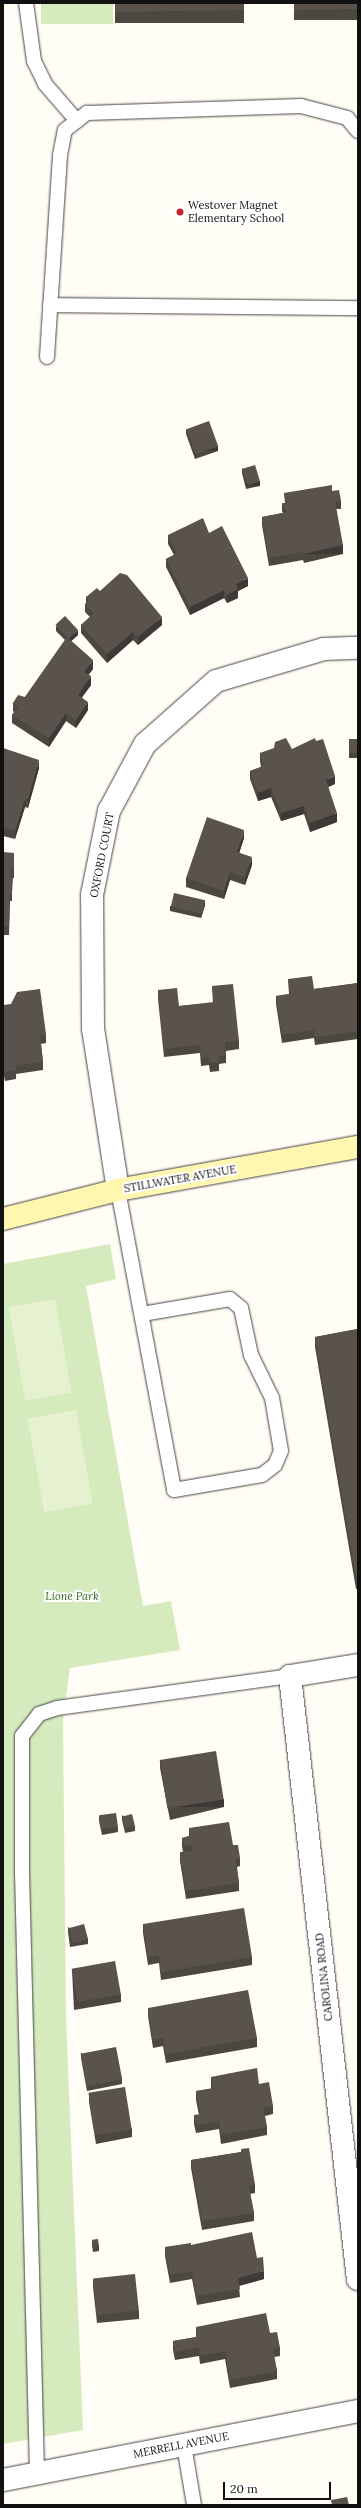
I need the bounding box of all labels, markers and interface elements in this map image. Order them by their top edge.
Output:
place label: Westover Magnet Elementary School [188,199,284,225]
marker: Westover Magnet Elementary School [175,207,185,217]
street label: OXFORD COURT [87,811,117,899]
street label: STILLWATER AVENUE [123,1163,237,1195]
park label: Lione Park [45,1589,99,1603]
street label: CAROLINA ROAD [313,1932,335,2022]
street label: MERRELL AVENUE [132,2429,230,2461]
scale bar [225,2474,333,2500]
text: 20 m [230,2481,258,2496]

